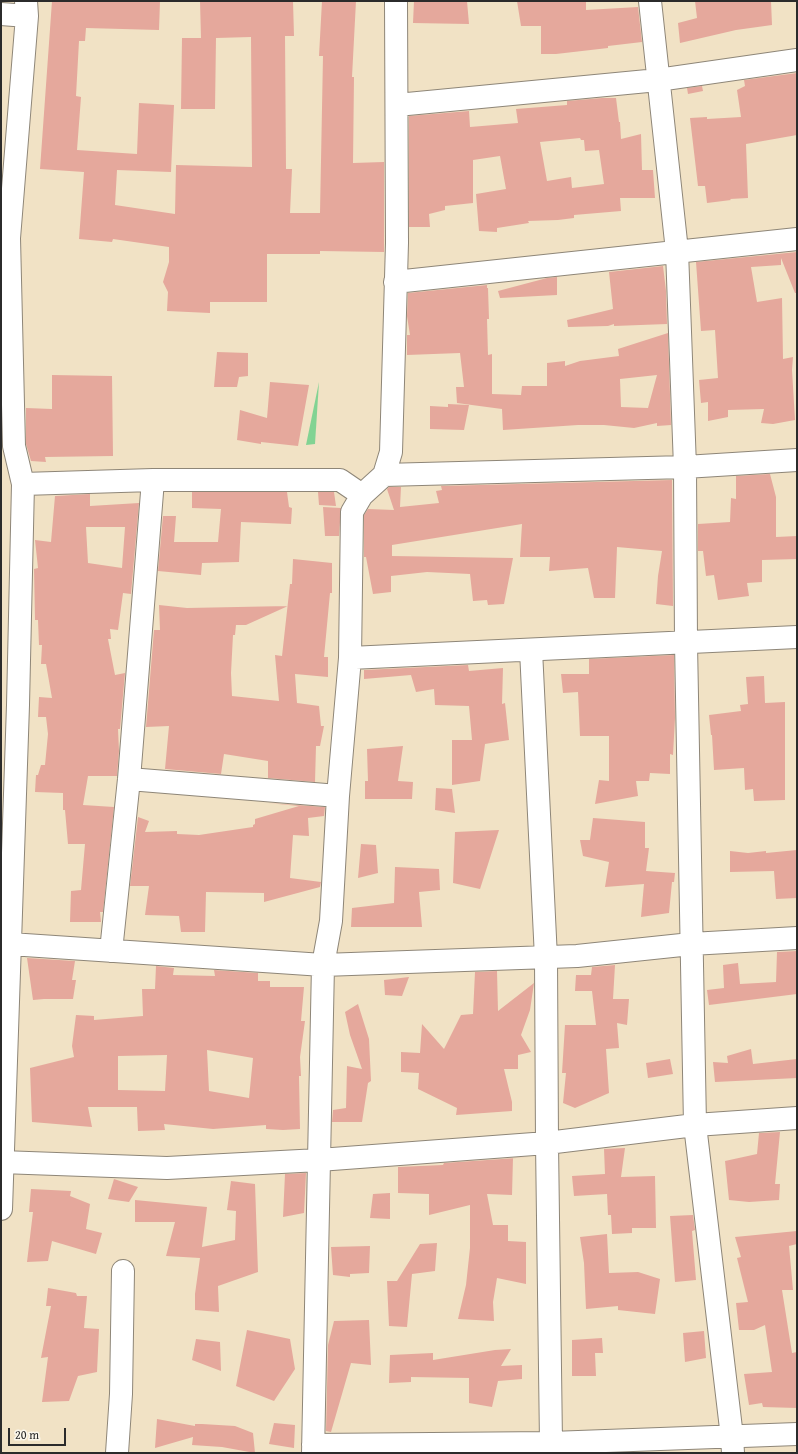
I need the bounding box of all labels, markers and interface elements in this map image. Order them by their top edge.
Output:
scale bar [10,1420,68,1446]
text: 20 m [15,1426,39,1443]

